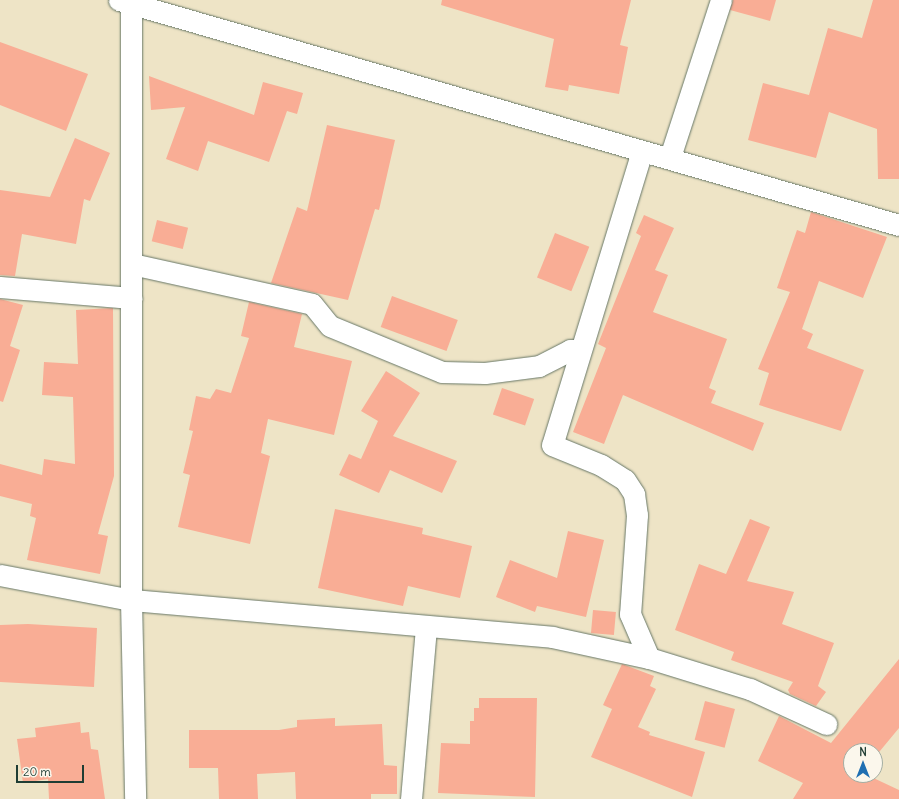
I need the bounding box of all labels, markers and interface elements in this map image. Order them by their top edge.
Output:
north arrow [843,743,883,783]
text: N [859,745,867,759]
scale bar [18,757,86,783]
text: 20 m [23,764,51,779]

